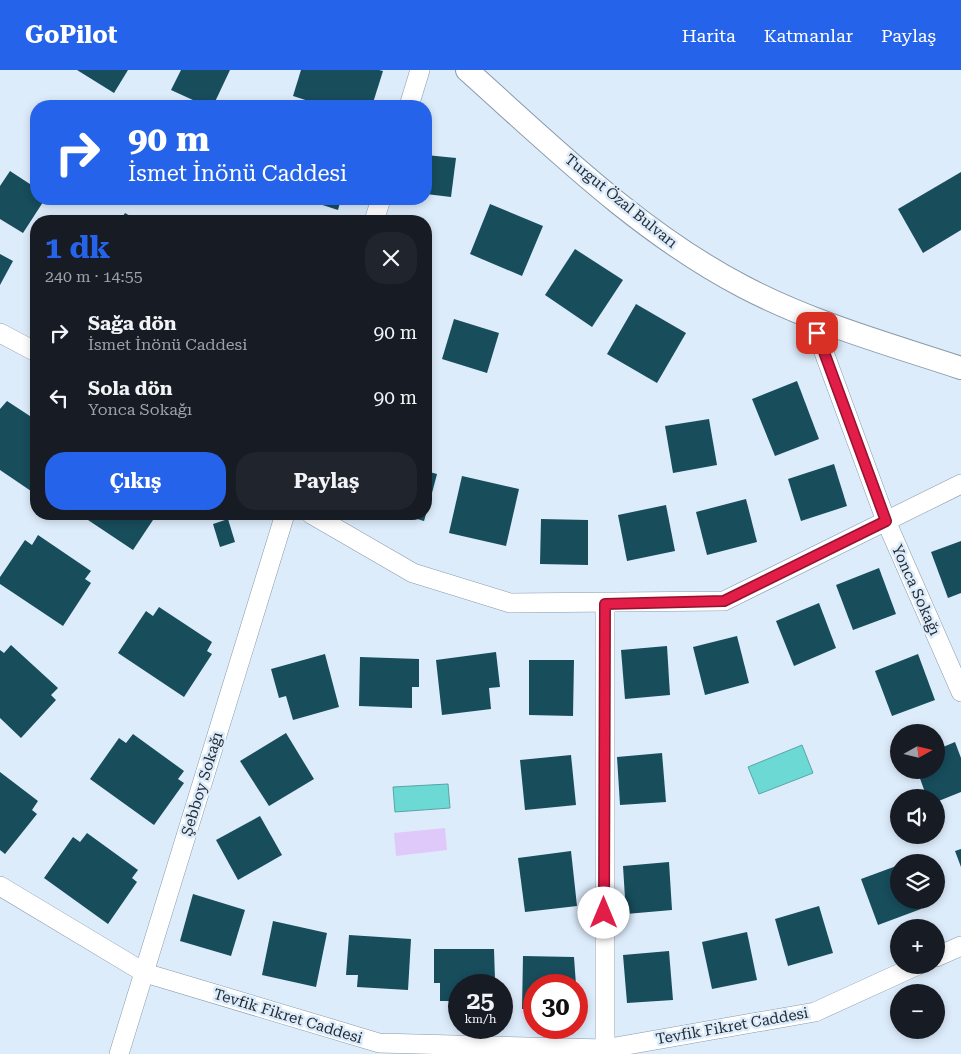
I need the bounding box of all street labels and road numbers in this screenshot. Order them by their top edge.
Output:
street label: Turgut Özal Bulvarı [561,150,681,252]
street label: Yonca Sokağı [888,542,944,638]
street label: Şebboy Sokağı [178,730,226,838]
street label: Tevfik Fikret Caddesi [211,985,365,1047]
street label: Tevfik Fikret Caddesi [654,1004,810,1048]

